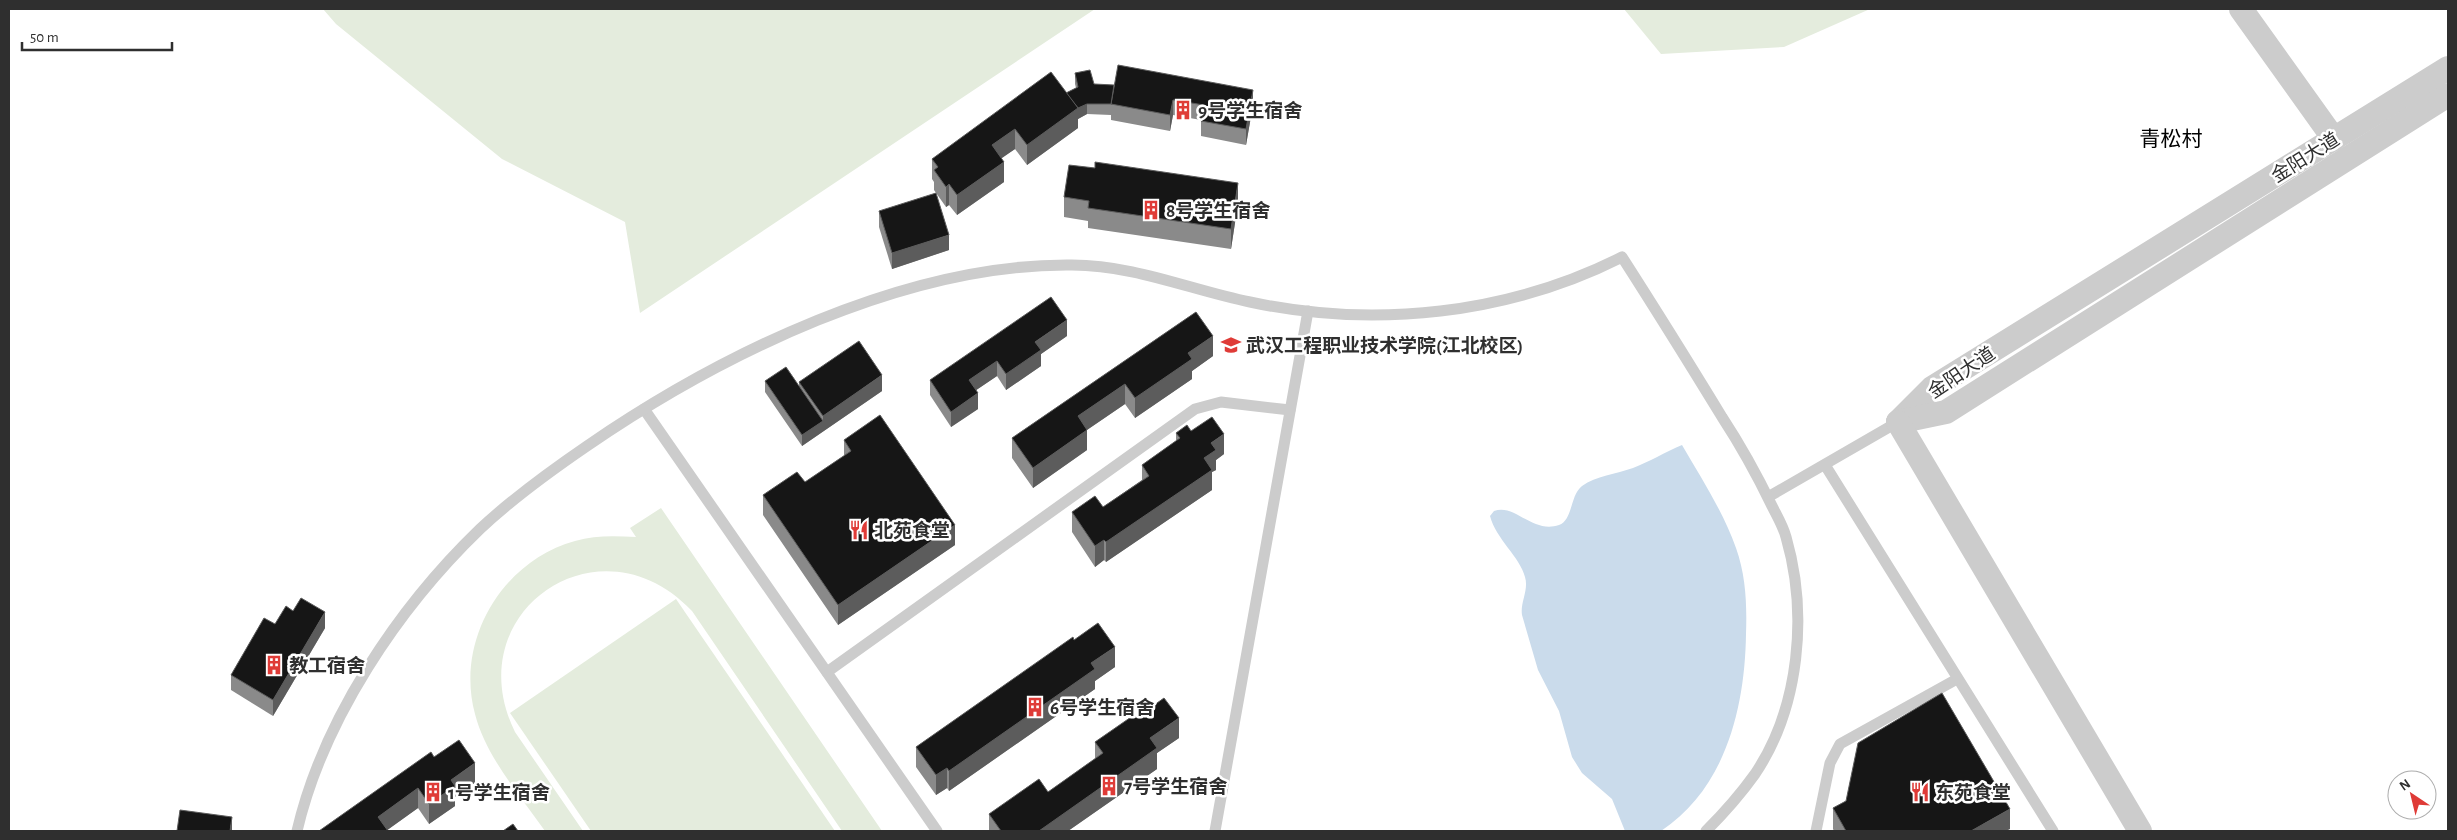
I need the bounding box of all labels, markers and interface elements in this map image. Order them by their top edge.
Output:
scale bar [22,20,172,52]
text: 50 m [30,30,59,45]
building icon: 9号学生宿舍 [1172,99,1194,121]
place label: 9号学生宿舍 [1198,100,1302,121]
district label: 青松村 [2140,128,2203,150]
street label: 金阳大道 [2267,128,2343,186]
building icon: 8号学生宿舍 [1140,199,1162,221]
place label: 8号学生宿舍 [1166,200,1270,221]
school or university icon: 武汉工程职业技术学院(江北校区) [1220,334,1242,356]
place label: 武汉工程职业技术学院(江北校区) [1246,335,1523,356]
street label: 金阳大道 [1924,342,1999,402]
restaurant icon: 北苑食堂 [848,519,870,541]
place label: 北苑食堂 [874,520,950,541]
building icon: 教工宿舍 [263,654,285,676]
place label: 教工宿舍 [289,655,365,676]
building icon: 6号学生宿舍 [1024,696,1046,718]
place label: 6号学生宿舍 [1050,697,1154,718]
north arrow [2387,770,2437,820]
building icon: 7号学生宿舍 [1098,775,1120,797]
place label: 7号学生宿舍 [1124,776,1227,797]
text: N [2397,777,2413,794]
building icon: 1号学生宿舍 [422,781,444,803]
restaurant icon: 东苑食堂 [1909,781,1931,803]
place label: 1号学生宿舍 [448,782,550,803]
place label: 东苑食堂 [1935,782,2011,803]

